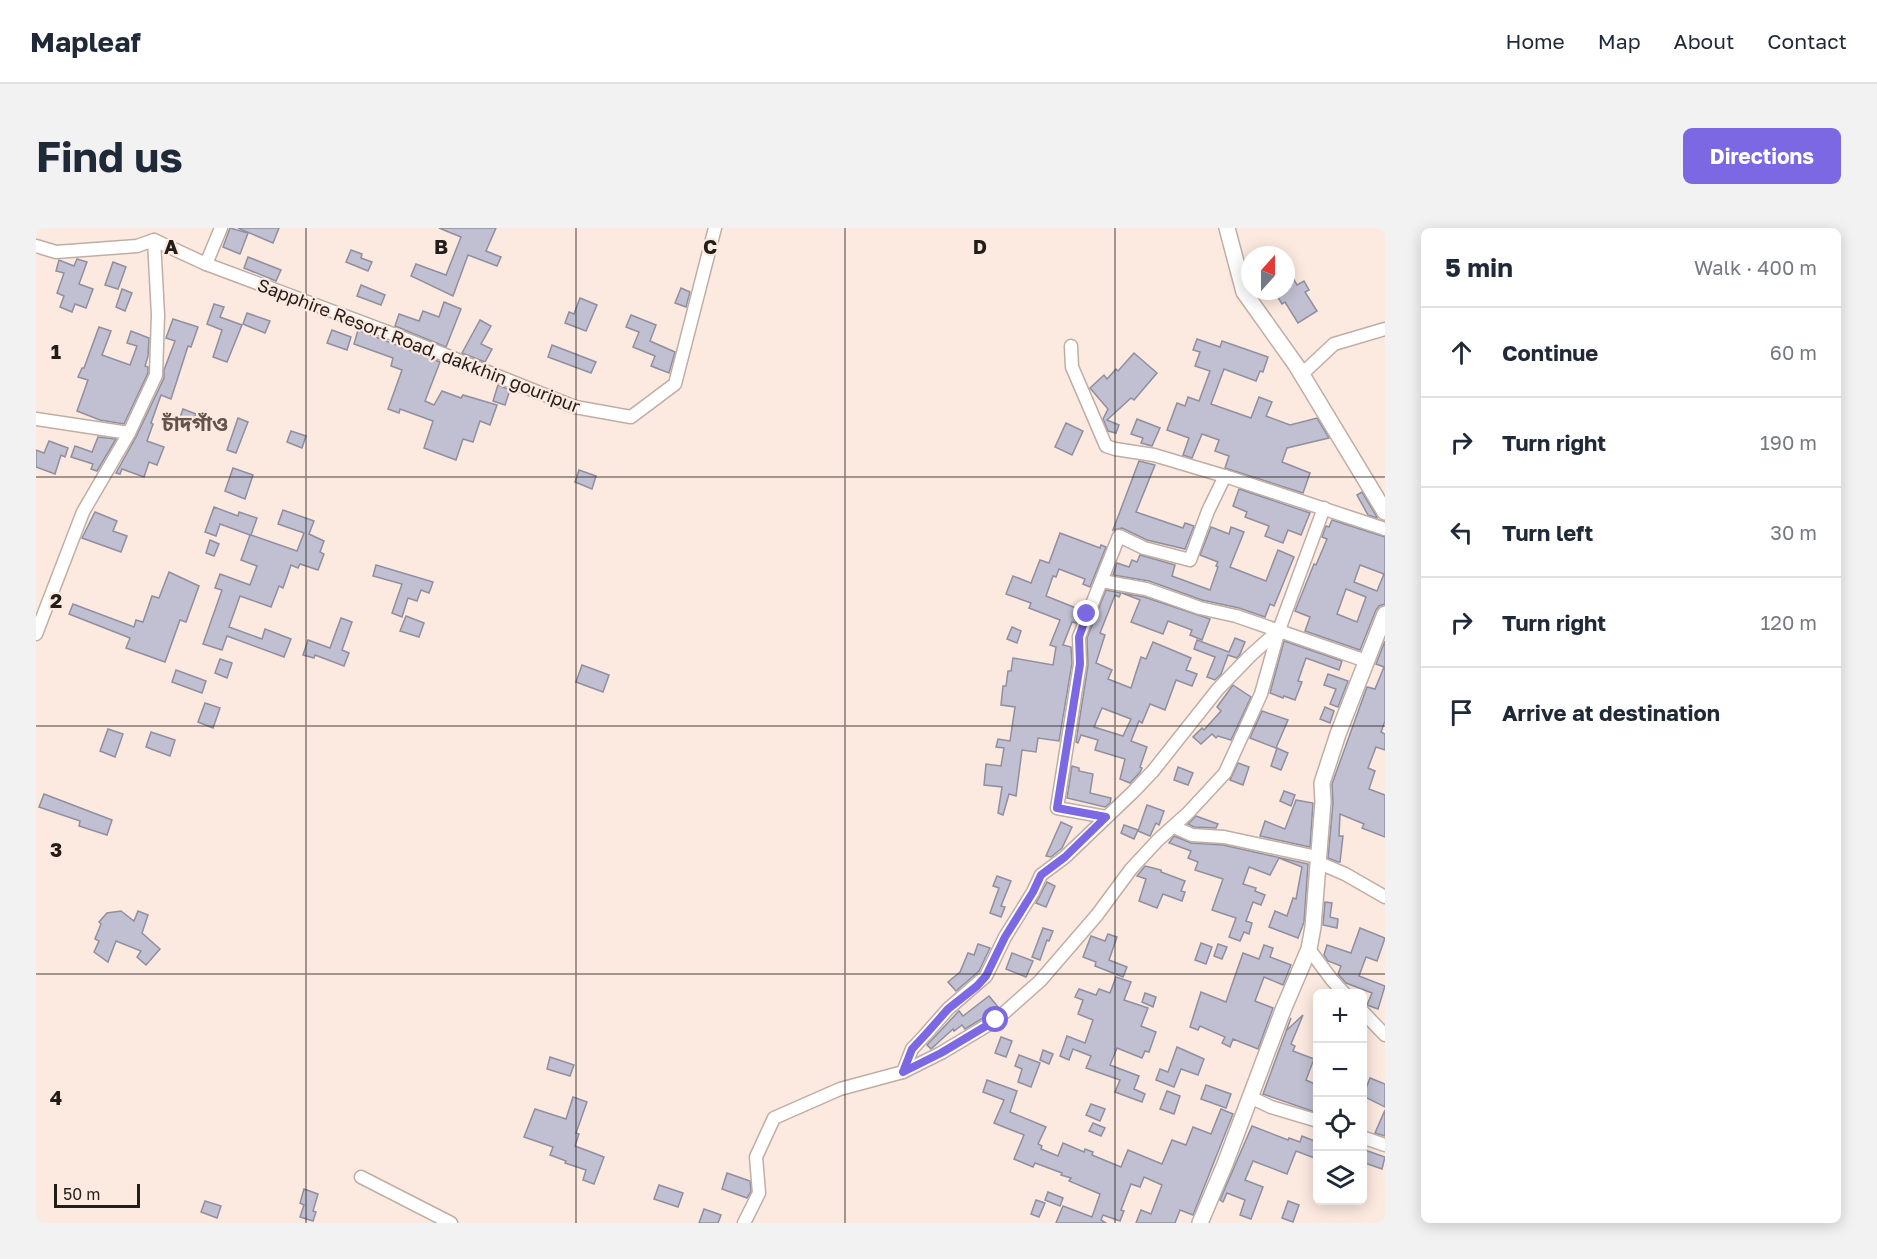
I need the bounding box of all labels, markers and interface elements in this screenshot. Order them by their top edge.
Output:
text: Mapleaf [30,25,141,58]
text: Home [1505,28,1565,54]
text: Map [1598,28,1641,54]
text: About [1674,28,1734,54]
text: Contact [1767,28,1847,54]
button: Directions [1683,128,1841,184]
text: Find us [36,131,183,181]
text: A [164,234,178,258]
text: B [434,234,448,258]
text: C [703,234,717,258]
text: D [973,234,987,258]
north arrow [1241,246,1295,300]
text: 5 min [1445,252,1513,283]
text: Walk · 400 m [1694,255,1817,279]
street label: Sapphire Resort Road, dakkhin gouripur [254,273,584,417]
icon: ahead [1445,336,1478,369]
text: 1 [51,339,61,363]
text: Continue [1502,339,1598,366]
text: 60 m [1770,340,1817,364]
district label: চাঁদগাঁও [161,410,228,436]
icon: right [1445,426,1478,459]
text: Turn right [1502,429,1606,456]
text: 190 m [1760,430,1817,454]
icon: left [1445,516,1478,549]
text: Turn left [1502,519,1593,546]
text: 30 m [1770,520,1817,544]
text: 2 [50,588,62,612]
route end [1073,600,1099,626]
icon: right [1445,606,1478,639]
text: Turn right [1502,609,1606,636]
text: 120 m [1761,610,1817,634]
icon: arrive [1445,696,1478,729]
text: Arrive at destination [1502,699,1720,726]
text: 3 [50,837,62,861]
map controls [1313,989,1367,1205]
button: + [1313,989,1367,1043]
route start [982,1006,1008,1032]
button: − [1313,1043,1367,1097]
text: 4 [50,1085,62,1109]
button: locate [1313,1097,1367,1151]
button: layers [1313,1151,1367,1205]
scale bar [54,1181,140,1208]
text: 50 m [63,1184,100,1204]

